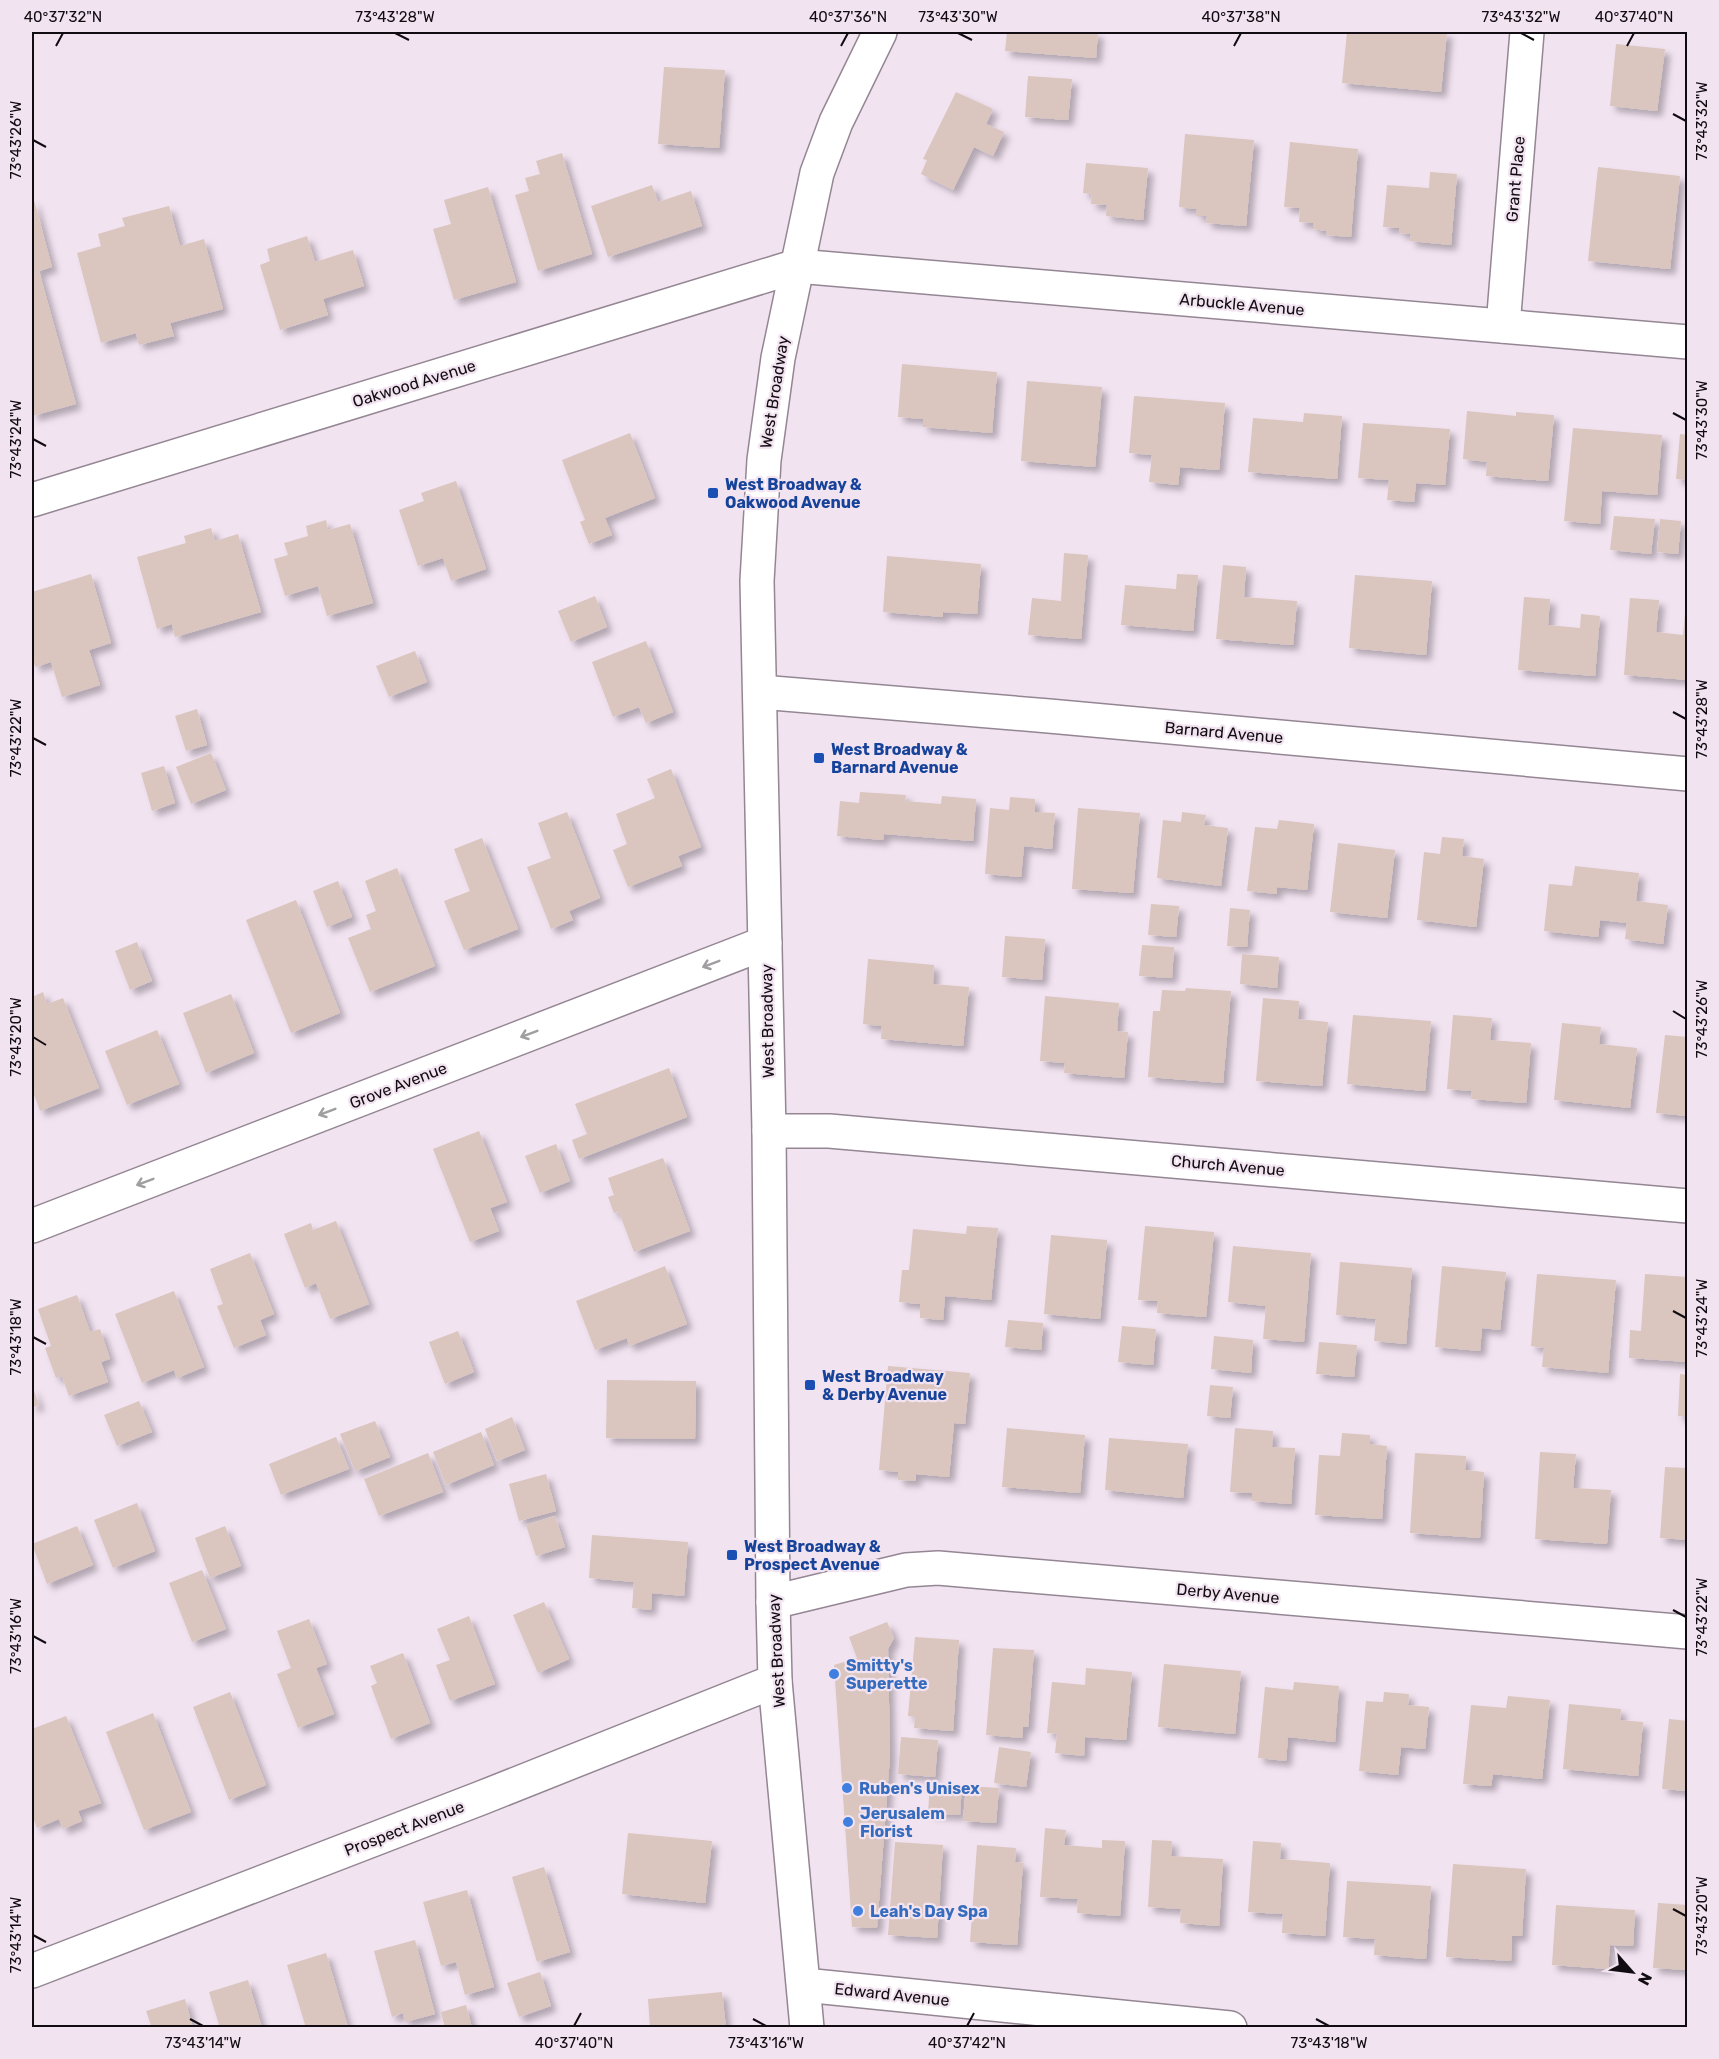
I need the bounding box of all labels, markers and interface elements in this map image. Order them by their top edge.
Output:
text: 40°37'32"N [24,8,102,26]
text: 73°43'28"W [355,8,435,26]
text: 40°37'36"N [809,8,887,26]
text: 73°43'30"W [918,8,998,26]
text: 40°37'38"N [1201,8,1281,26]
text: 73°43'32"W [1482,8,1560,26]
text: 40°37'40"N [1595,8,1673,26]
text: 73°43'32"W [1693,82,1711,160]
text: 73°43'26"W [7,101,25,179]
street label: Grant Place [1502,135,1529,223]
street label: Arbuckle Avenue [1179,290,1305,319]
street label: West Broadway [756,334,793,450]
street label: Oakwood Avenue [350,356,478,411]
text: 73°43'30"W [1693,380,1711,460]
text: 73°43'24"W [7,400,25,478]
place label: West Broadway & Oakwood Avenue [725,475,862,512]
marker: West Broadway & Oakwood Avenue [706,486,720,500]
text: 73°43'28"W [1693,679,1711,759]
text: 73°43'22"W [7,699,25,777]
street label: Barnard Avenue [1164,718,1284,747]
place label: West Broadway & Barnard Avenue [831,740,968,777]
marker: West Broadway & Barnard Avenue [812,751,826,765]
one-way arrow [702,959,720,970]
street label: West Broadway [757,964,778,1078]
text: 73°43'26"W [1693,980,1711,1058]
text: 73°43'20"W [7,997,25,1077]
one-way arrow [520,1029,539,1040]
street label: Grove Avenue [347,1058,450,1113]
one-way arrow [319,1107,337,1118]
street label: Church Avenue [1170,1151,1286,1180]
one-way arrow [137,1178,155,1189]
text: 73°43'24"W [1693,1279,1711,1357]
text: 73°43'18"W [7,1298,25,1376]
place label: West Broadway & Derby Avenue [822,1367,947,1404]
marker: West Broadway & Derby Avenue [803,1378,817,1392]
place label: West Broadway & Prospect Avenue [744,1537,881,1574]
marker: West Broadway & Prospect Avenue [725,1548,739,1562]
text: 73°43'22"W [1693,1578,1711,1656]
street label: Derby Avenue [1176,1580,1280,1607]
street label: West Broadway [764,1593,789,1708]
text: 73°43'16"W [7,1598,25,1674]
place label: Smitty's Superette [846,1656,928,1693]
marker: Smitty's Superette [827,1667,841,1681]
place label: Ruben's Unisex [859,1779,980,1798]
marker: Ruben's Unisex [840,1781,854,1795]
street label: Prospect Avenue [342,1797,467,1860]
place label: Jerusalem Florist [860,1804,945,1841]
marker: Jerusalem Florist [841,1815,855,1829]
text: 73°43'20"W [1693,1876,1711,1956]
text: 73°43'14"W [7,1897,25,1973]
place label: Leah's Day Spa [870,1902,988,1921]
marker: Leah's Day Spa [851,1904,865,1918]
north arrow [1602,1942,1662,2002]
text: N [1634,1969,1656,1988]
street label: Edward Avenue [834,1979,950,2010]
text: 73°43'14"W [165,2034,241,2052]
text: 40°37'40"N [535,2034,613,2052]
text: 73°43'16"W [728,2034,804,2052]
text: 40°37'42"N [928,2034,1006,2052]
text: 73°43'18"W [1290,2034,1368,2052]

